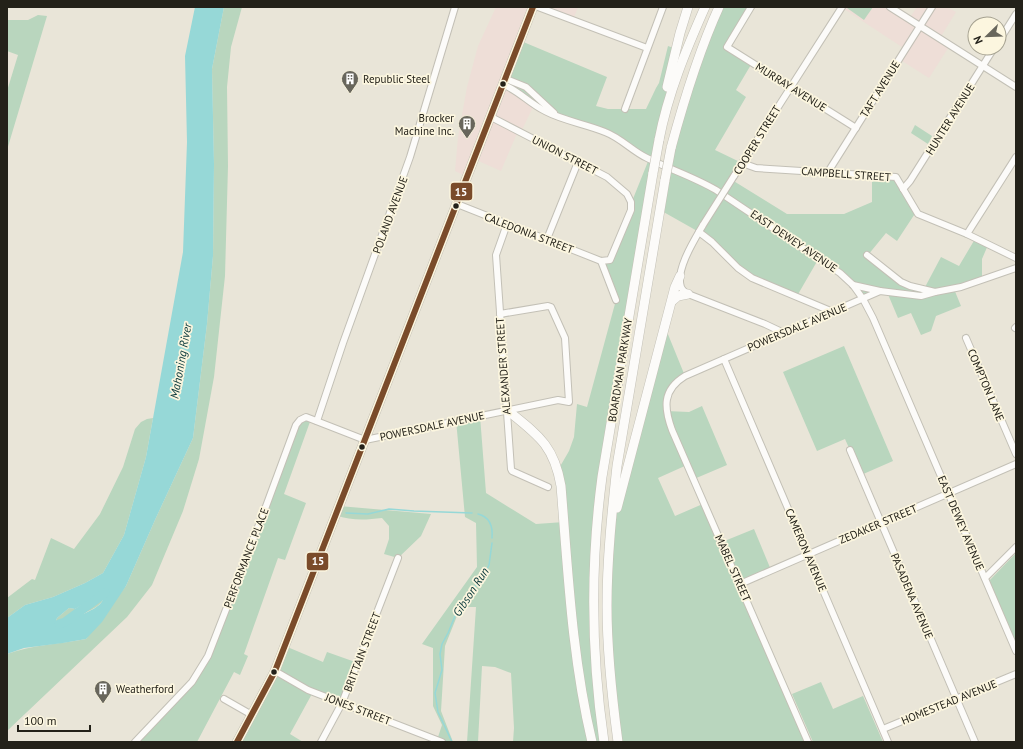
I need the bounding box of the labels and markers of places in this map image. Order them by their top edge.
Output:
building icon: Republic Steel [340,69,360,94]
place label: Republic Steel [363,72,431,86]
unlabelled marker [498,79,508,89]
place label: Brocker Machine Inc. [395,111,454,138]
building icon: Brocker Machine Inc. [457,114,477,139]
unlabelled marker [451,201,461,211]
unlabelled marker [357,442,367,452]
unlabelled marker [269,667,279,677]
building icon: Weatherford [93,679,113,704]
place label: Weatherford [116,682,174,696]

